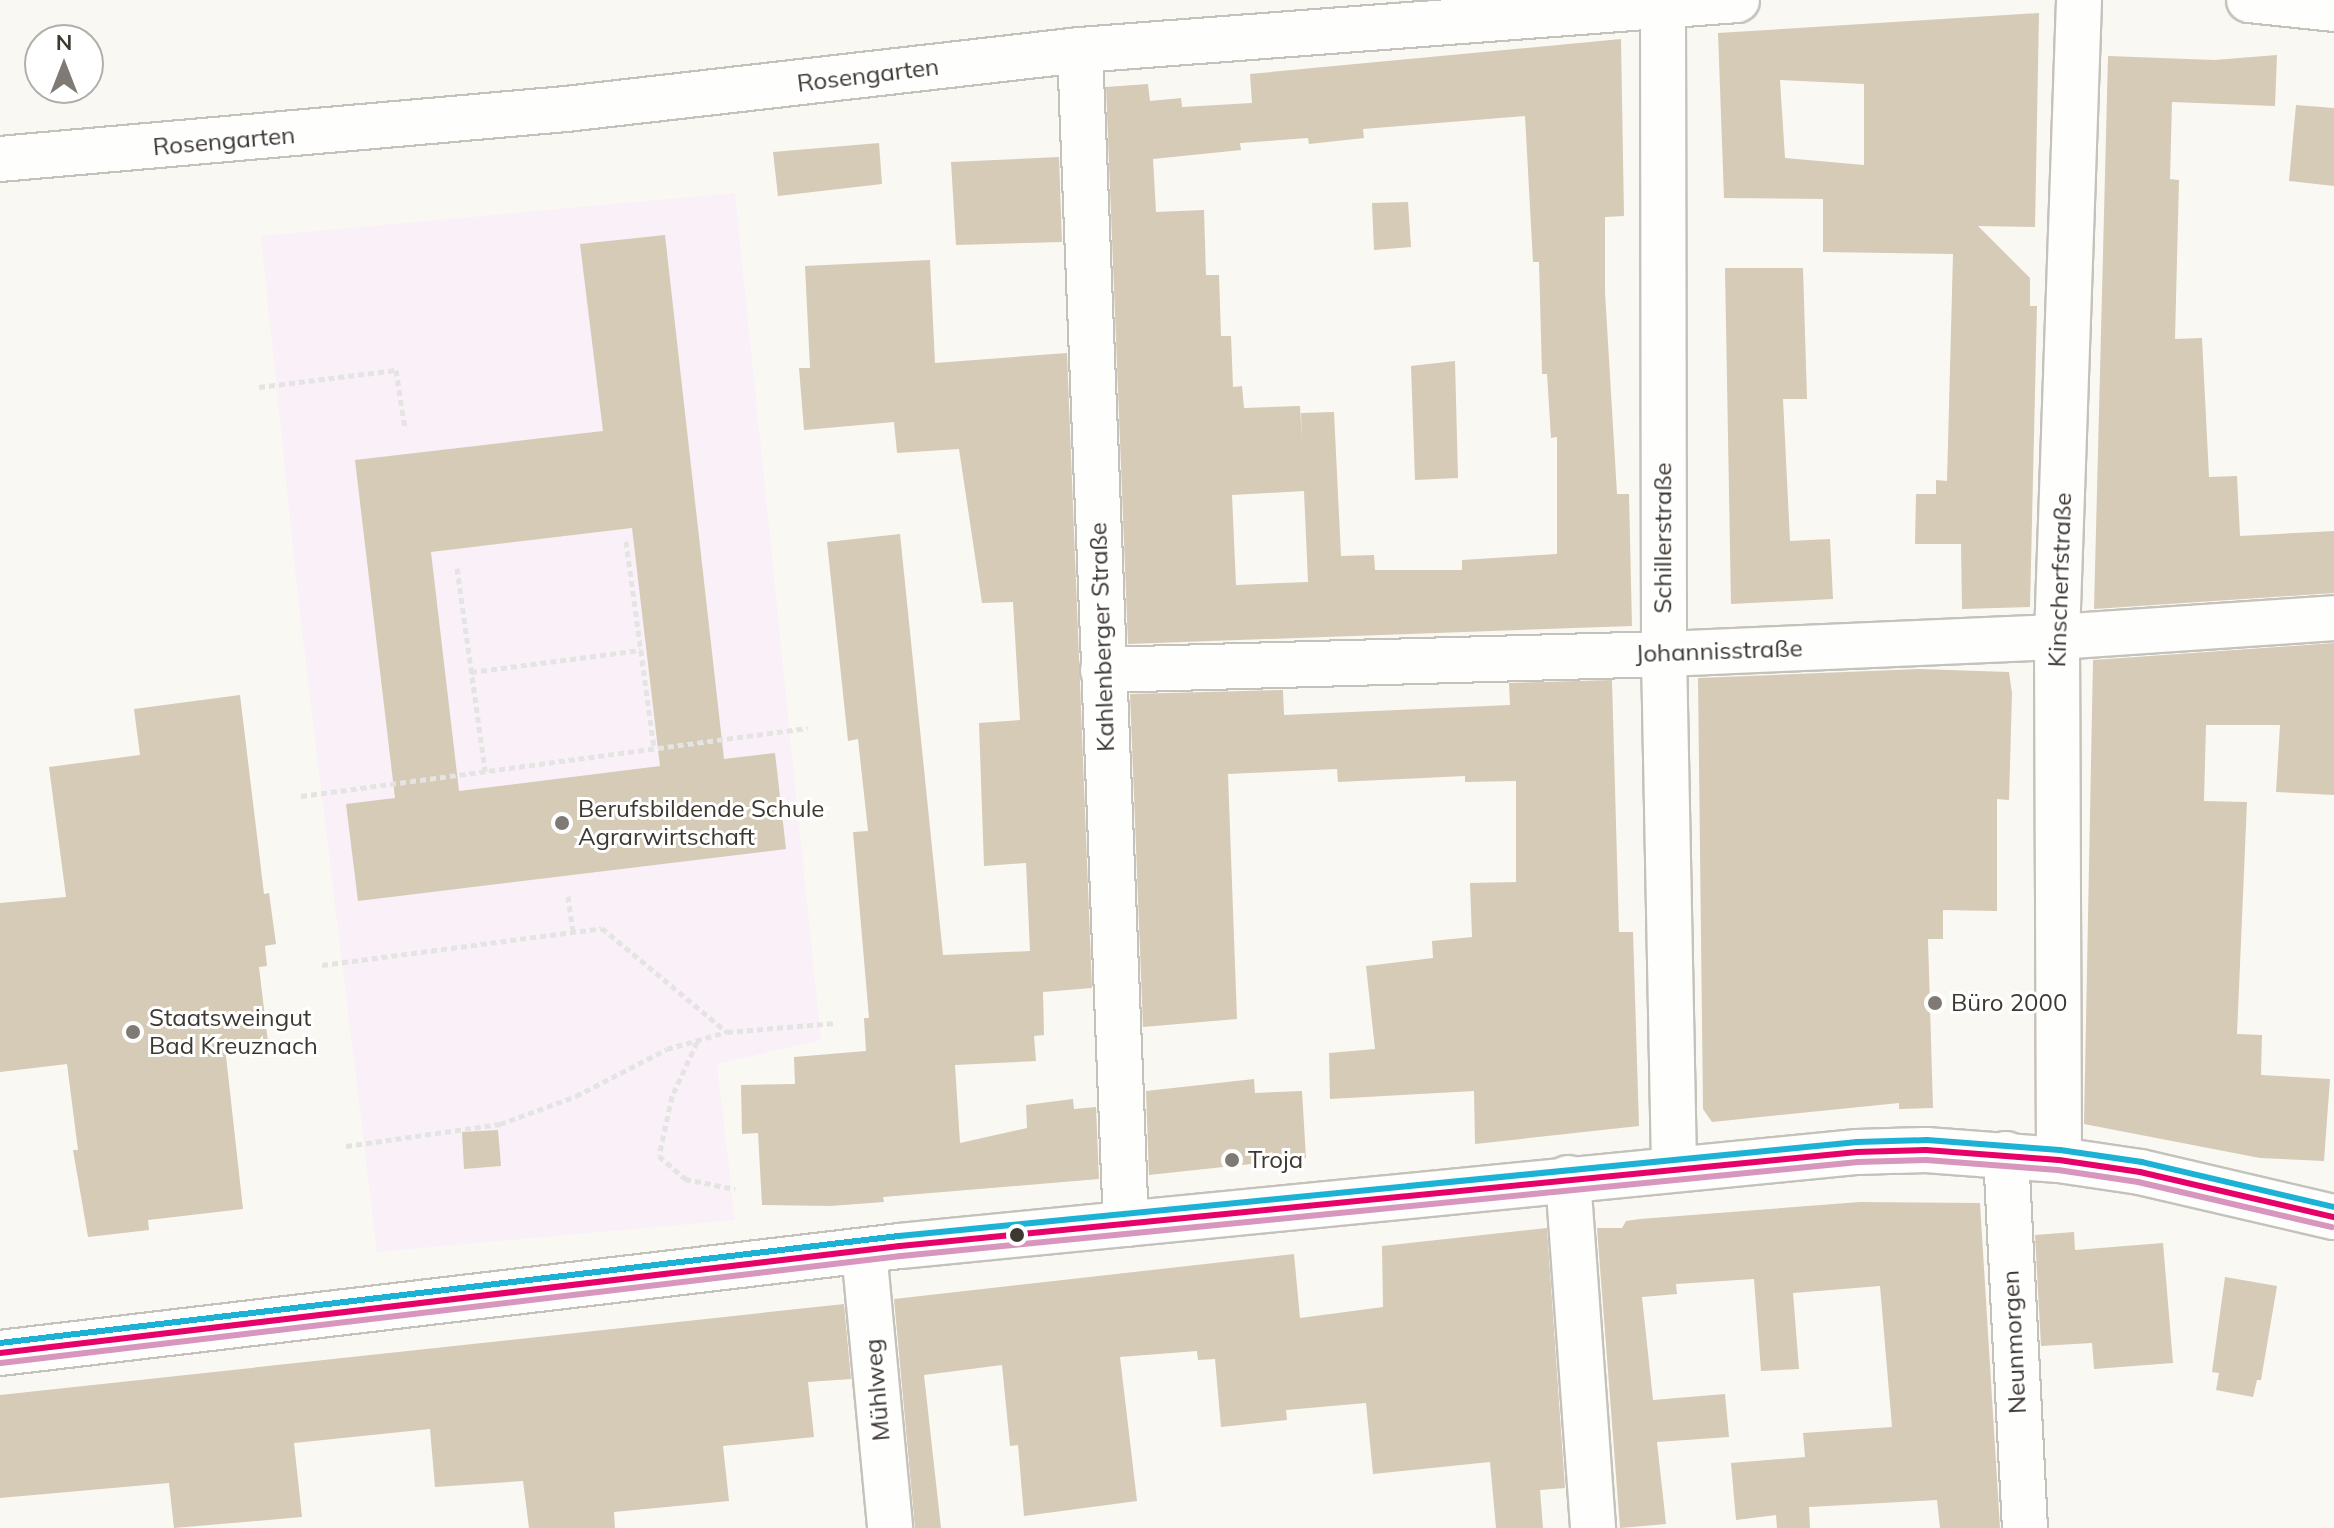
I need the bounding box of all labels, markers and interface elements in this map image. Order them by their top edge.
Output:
north arrow [24,24,104,104]
text: N [56,28,72,56]
street label: Rosengarten [795,52,941,98]
street label: Rosengarten [152,120,296,162]
street label: Schillerstraße [1649,462,1677,614]
street label: Kinscherfstraße [2043,492,2077,668]
street label: Kahlenberger Straße [1084,522,1120,752]
street label: Johannisstraße [1635,634,1803,668]
place label: Berufsbildende Schule Agrarwirtschaft [578,795,824,851]
marker: Berufsbildende Schule Agrarwirtschaft [553,814,571,832]
place label: Büro 2000 [1951,989,2067,1017]
marker: Büro 2000 [1926,994,1944,1012]
place label: Staatsweingut Bad Kreuznach [149,1004,318,1060]
marker: Staatsweingut Bad Kreuznach [124,1023,142,1041]
place label: Troja [1248,1146,1303,1174]
marker: Troja [1223,1151,1241,1169]
unlabelled marker [1009,1227,1025,1243]
street label: Neunmorgen [1996,1269,2032,1415]
street label: Mühlweg [858,1338,896,1442]

